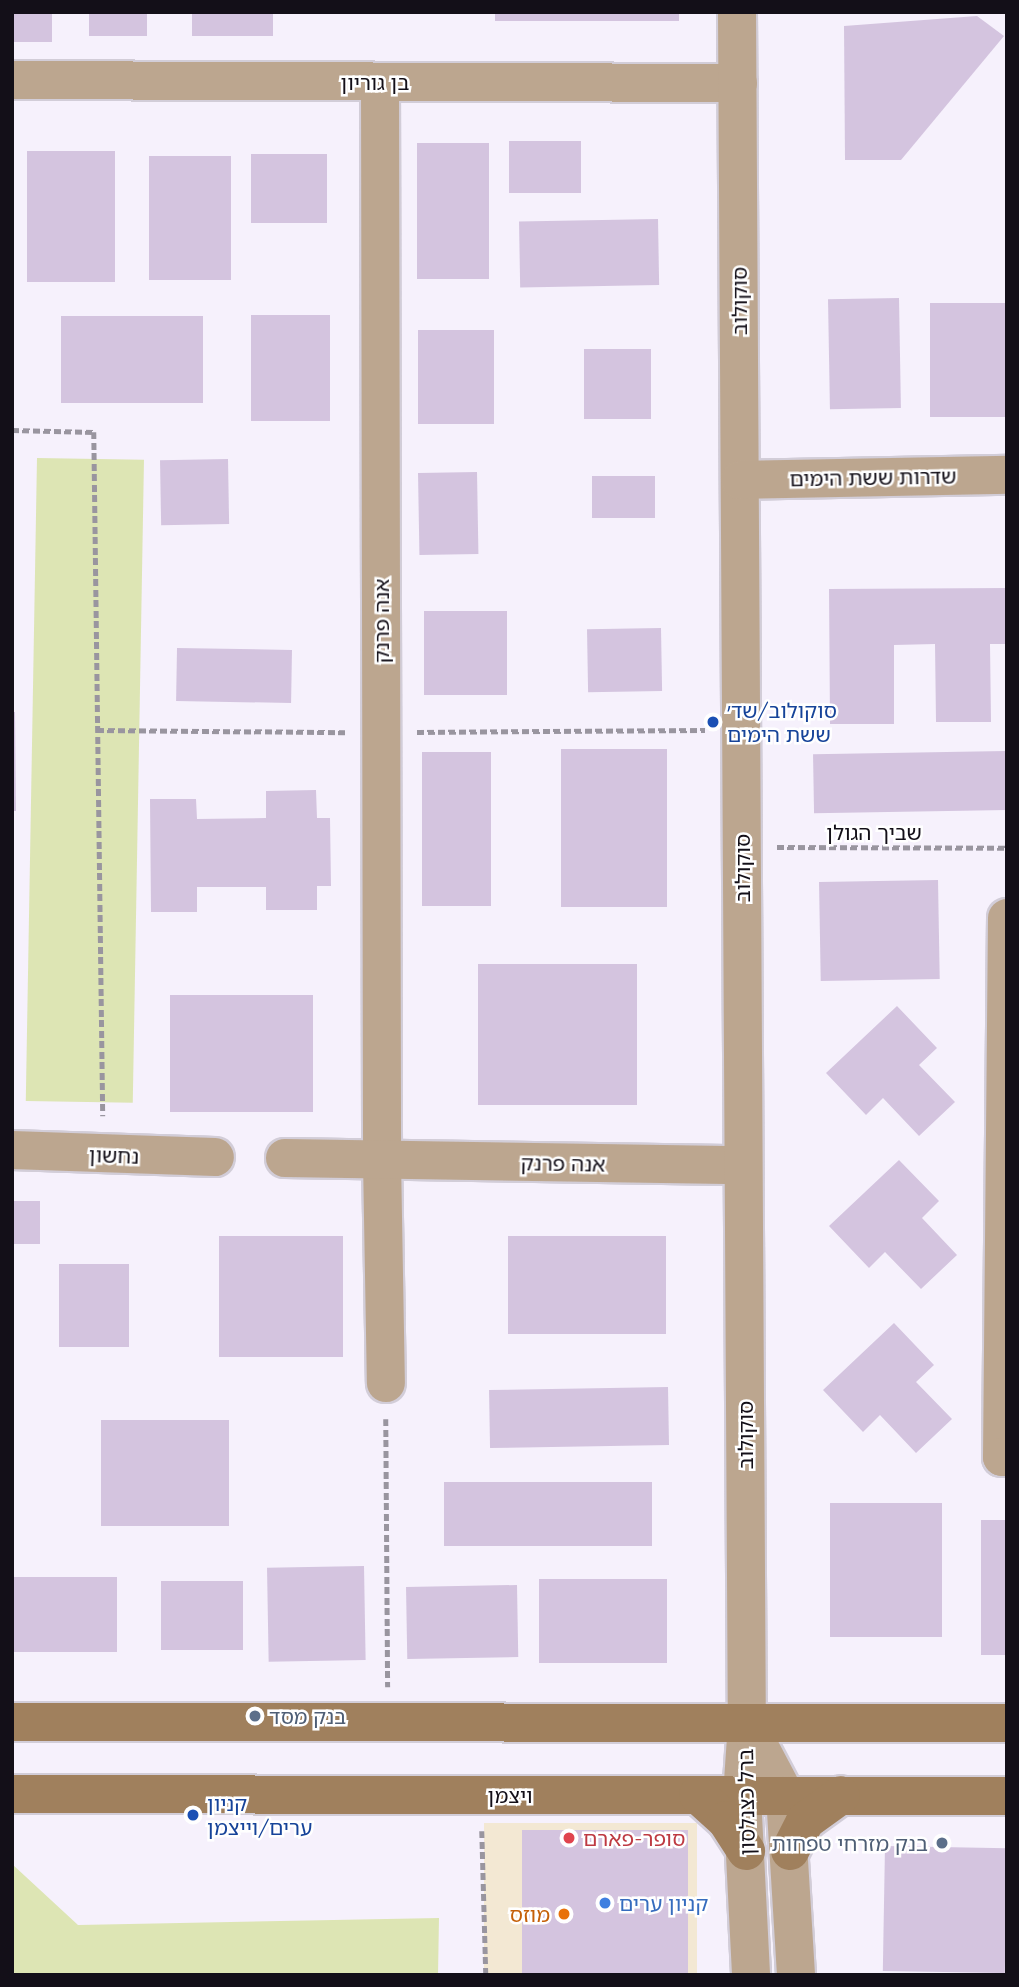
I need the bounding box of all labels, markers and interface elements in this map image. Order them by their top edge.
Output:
street label: בן גוריון [340,69,410,95]
street label: סוקולוב [726,267,752,335]
street label: שדרות ששת הימים [789,463,957,491]
street label: אנה פרנק [368,579,394,663]
place label: סוקולוב/שד׳ ששת הימים [727,697,837,747]
marker: סוקולוב/שד׳ ששת הימים [705,714,721,730]
street label: שביך הגולן [826,819,922,845]
street label: סוקולוב [729,834,755,902]
street label: נחשון [88,1142,140,1168]
street label: אנה פרנק [520,1150,606,1176]
street label: סוקולוב [732,1401,758,1469]
place label: בנק מסד [269,1703,346,1729]
marker: בנק מסד [247,1708,263,1724]
street label: ברל כצנלסון [732,1748,760,1856]
street label: ויצמן [488,1782,532,1808]
place label: קניון ערים/וייצמן [207,1790,312,1840]
marker: קניון ערים/וייצמן [185,1807,201,1823]
place label: סופר-פארם [583,1825,685,1851]
marker: סופר-פארם [561,1830,577,1846]
place label: בנק מזרחי טפחות [771,1830,928,1856]
marker: בנק מזרחי טפחות [934,1835,950,1851]
place label: קניון ערים [619,1890,708,1916]
marker: קניון ערים [597,1895,613,1911]
place label: מוזס [509,1901,550,1927]
marker: מוזס [556,1906,572,1922]

